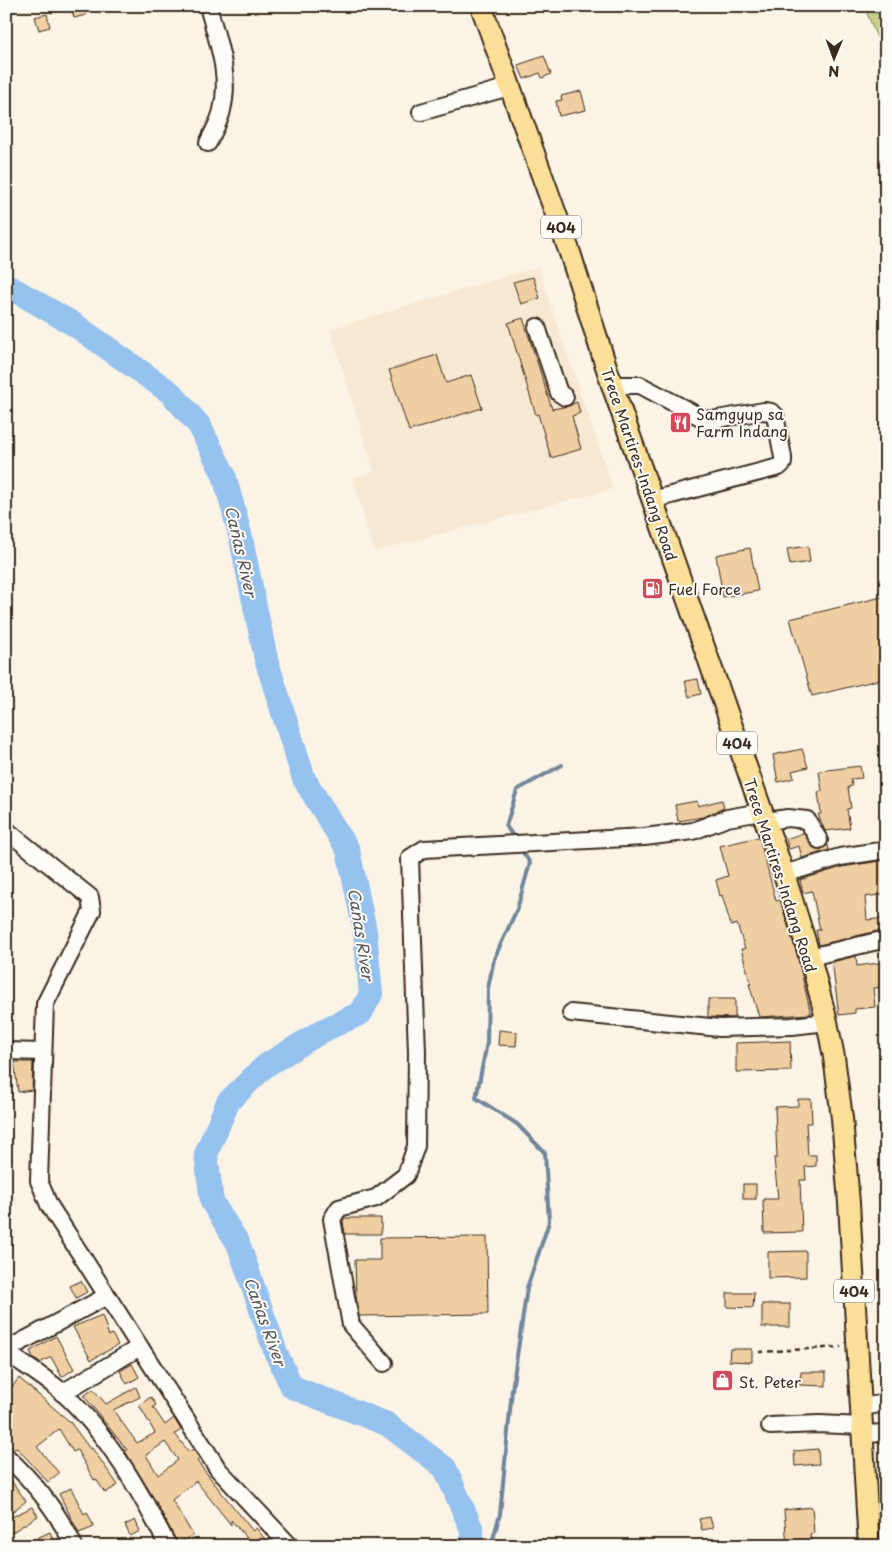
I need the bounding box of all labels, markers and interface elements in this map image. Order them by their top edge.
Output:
north arrow [810,32,860,82]
text: N [828,61,839,82]
road number: 404 [541,216,581,238]
street label: Trece Martires-Indang Road [596,364,684,564]
place label: Samgyup sa Farm Indang [696,402,788,442]
restaurant icon: Samgyup sa Farm Indang [668,410,692,434]
water label: Cañas River [220,503,265,602]
fuel station icon: Fuel Force [640,576,664,600]
place label: Fuel Force [668,577,741,600]
road number: 404 [717,731,757,754]
street label: Trece Martires-Indang Road [739,775,823,975]
water label: Cañas River [343,886,382,985]
water label: Cañas River [239,1273,294,1371]
road number: 404 [834,1280,874,1302]
shop icon: St. Peter [711,1369,735,1393]
place label: St. Peter [739,1370,801,1393]

